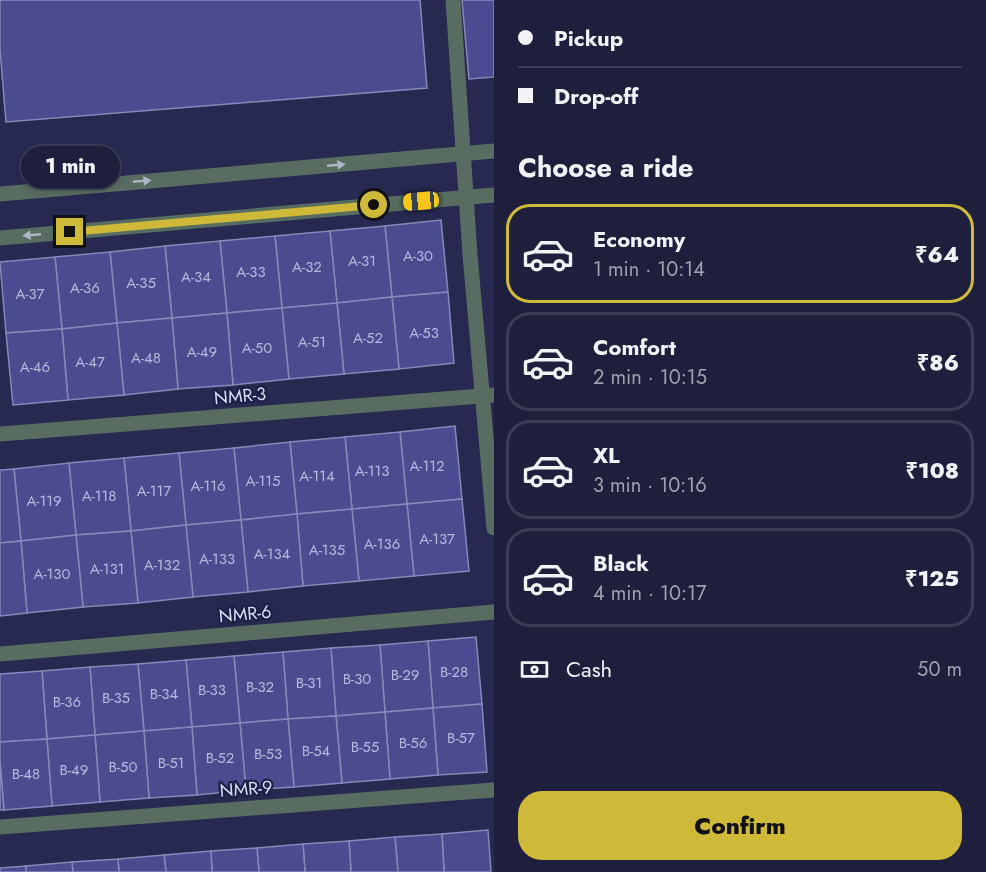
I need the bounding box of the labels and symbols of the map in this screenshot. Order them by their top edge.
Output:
callout: 1 min [20,145,119,187]
one-way arrow [327,160,346,170]
one-way arrow [133,177,152,186]
car [402,190,440,212]
route start [360,191,387,218]
route end [56,218,83,245]
one-way arrow [23,230,42,240]
house number: A-30 [403,245,433,267]
house number: A-31 [348,250,376,272]
house number: A-32 [292,256,322,278]
house number: A-33 [236,261,266,283]
house number: A-34 [181,266,211,288]
house number: A-35 [126,272,156,294]
house number: A-36 [70,277,100,299]
house number: A-37 [16,283,45,305]
house number: A-53 [409,322,439,344]
house number: A-52 [353,327,383,349]
house number: A-51 [298,331,326,353]
house number: A-50 [242,337,272,359]
house number: A-49 [187,341,217,363]
house number: A-48 [131,347,161,369]
house number: A-47 [75,351,105,373]
house number: A-46 [20,356,50,378]
street label: NMR-3 [213,381,267,411]
house number: A-112 [409,455,445,477]
house number: A-113 [355,460,389,482]
house number: A-114 [299,465,335,487]
house number: A-115 [245,470,281,492]
house number: A-116 [190,475,226,497]
house number: A-117 [137,480,171,502]
house number: A-118 [82,485,116,507]
house number: A-119 [26,490,62,512]
house number: A-137 [419,528,455,550]
house number: A-136 [364,533,400,555]
house number: A-135 [309,539,345,561]
house number: A-134 [254,543,291,565]
house number: A-133 [199,548,235,570]
house number: A-132 [144,554,180,576]
house number: A-131 [90,558,124,580]
house number: A-130 [34,563,71,585]
street label: NMR-6 [218,599,272,629]
house number: B-28 [440,661,468,683]
house number: B-29 [391,664,419,686]
house number: B-30 [343,668,371,690]
house number: B-31 [296,672,322,694]
house number: B-32 [246,676,274,698]
house number: B-33 [198,679,226,701]
house number: B-34 [150,683,178,705]
house number: B-35 [102,687,130,709]
house number: B-36 [53,691,81,713]
house number: B-57 [447,727,475,749]
house number: B-56 [399,732,427,754]
house number: B-55 [351,736,379,758]
house number: B-54 [302,740,331,762]
house number: B-53 [254,743,282,765]
house number: B-52 [206,747,234,769]
house number: B-51 [158,752,184,774]
house number: B-50 [109,756,137,778]
house number: B-49 [60,759,88,781]
house number: B-48 [12,763,40,785]
street label: NMR-9 [219,774,273,804]

